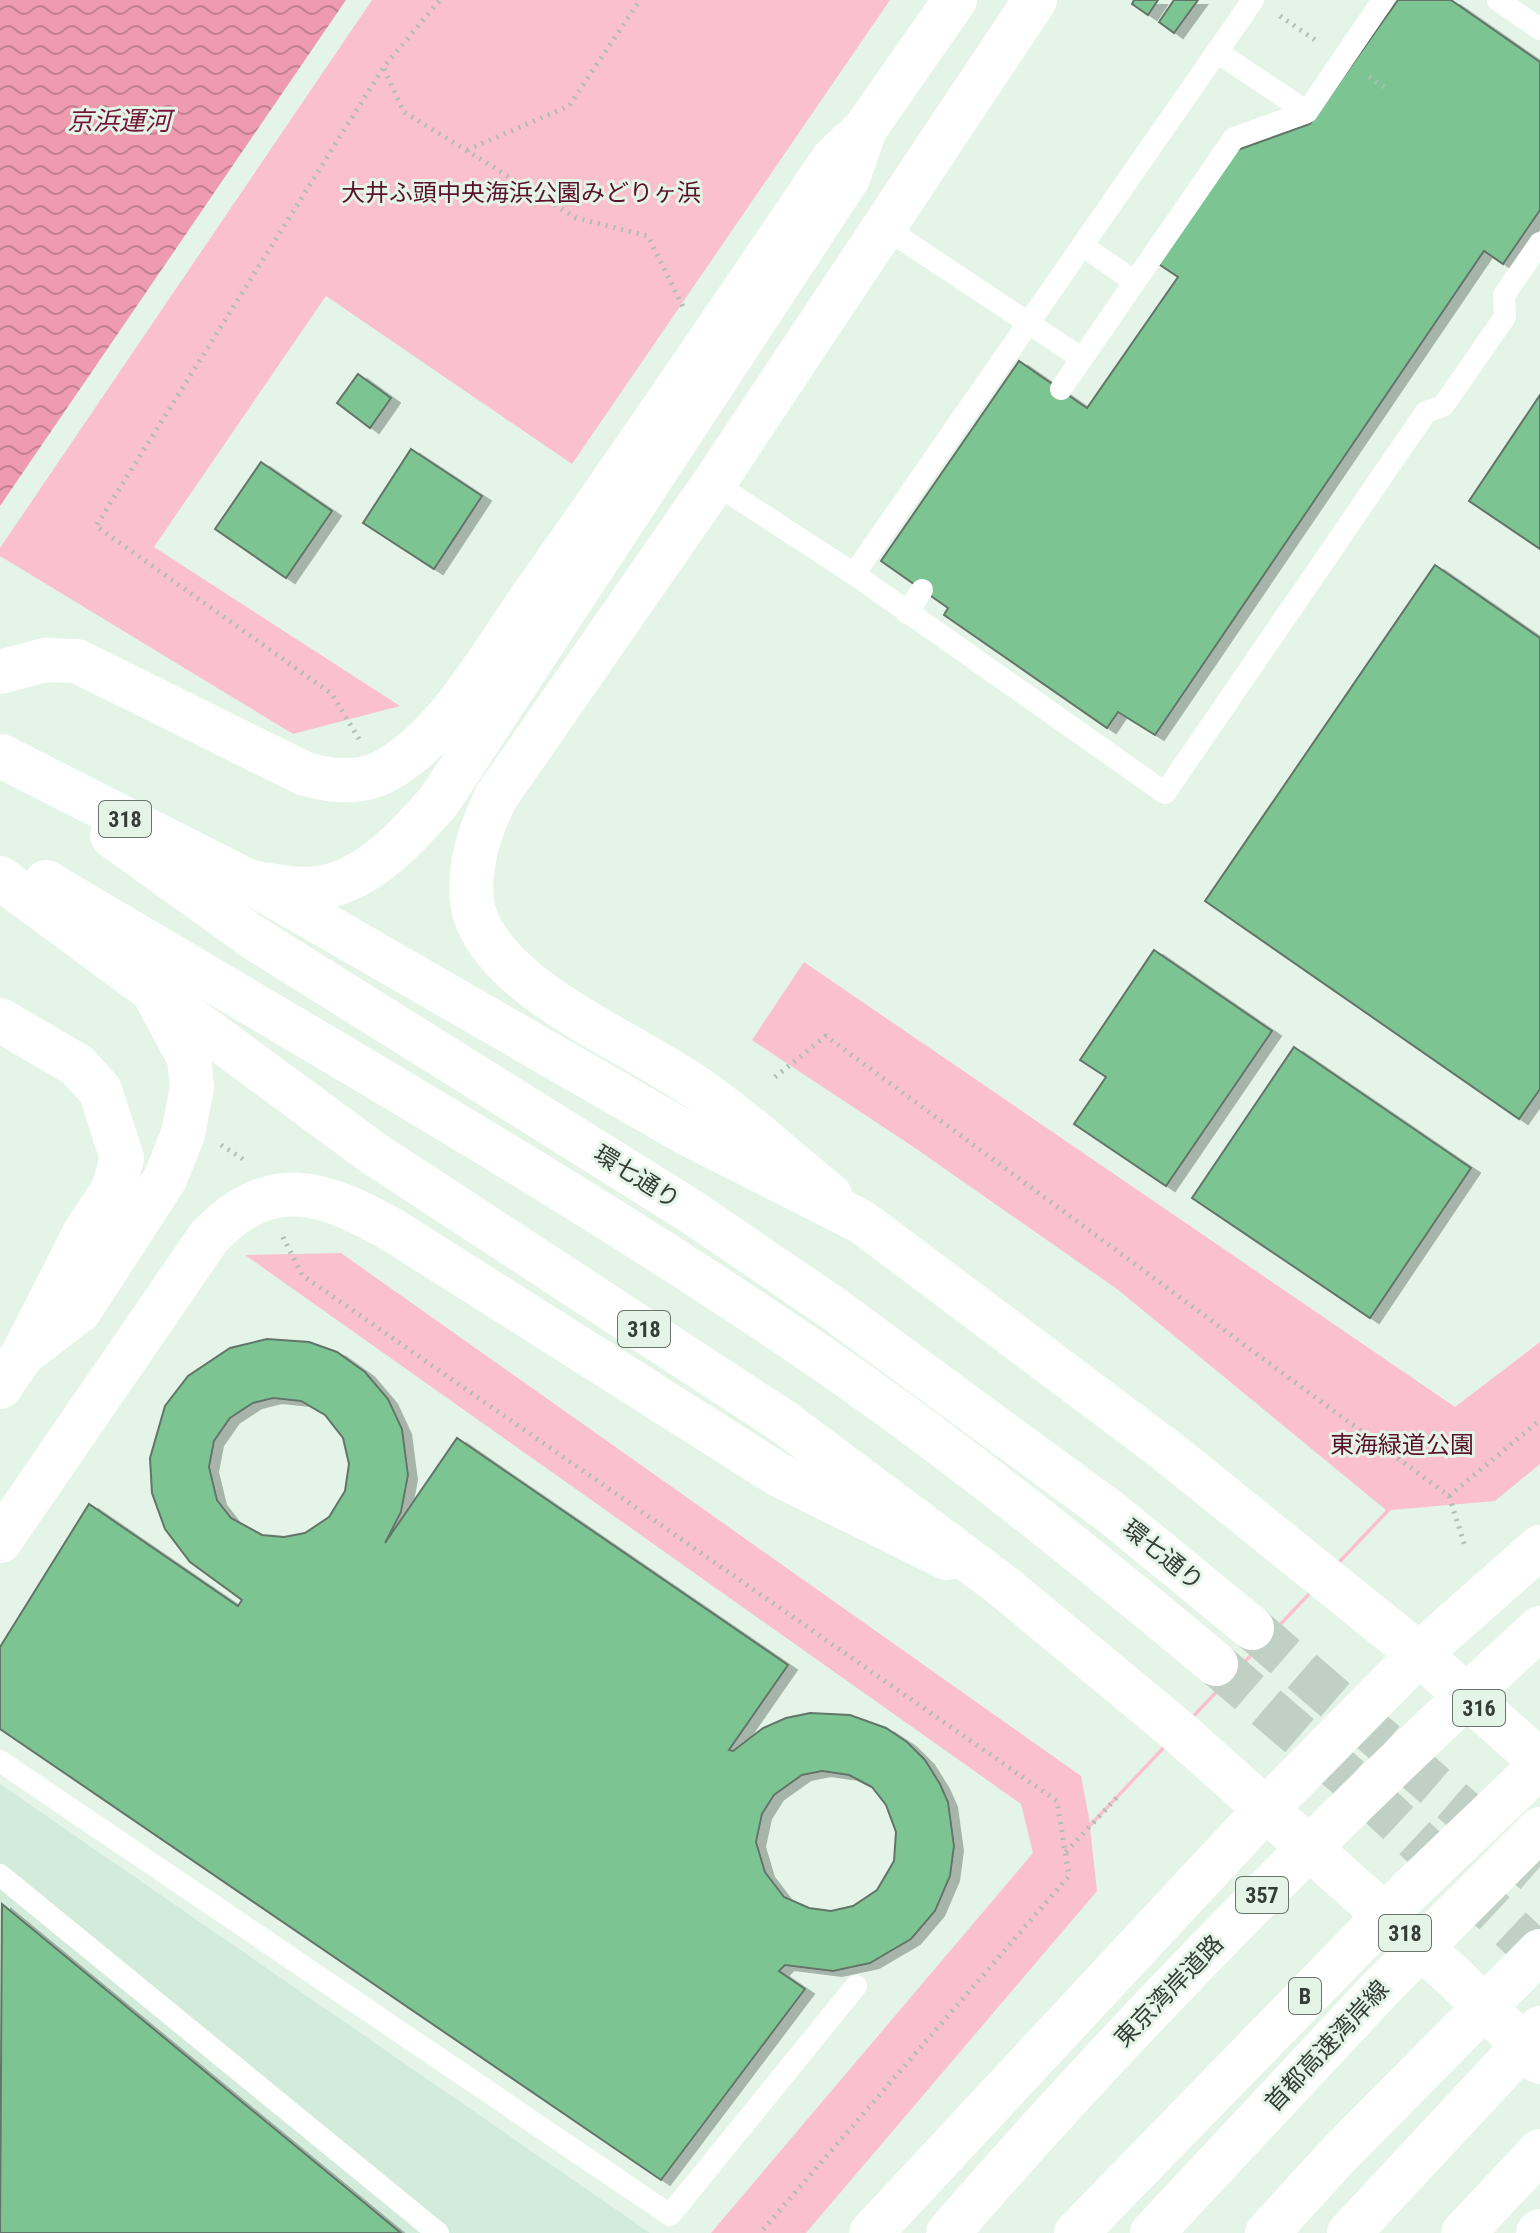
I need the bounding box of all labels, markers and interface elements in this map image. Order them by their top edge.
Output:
water label: 京浜運河 [67,106,176,136]
park label: 大井ふ頭中央海浜公園みどりヶ浜 [341,179,701,207]
road number: 318 [99,801,151,837]
street label: 環七通り [589,1140,685,1214]
road number: 318 [618,1311,670,1347]
park label: 東海緑道公園 [1330,1431,1474,1459]
street label: 環七通り [1117,1514,1209,1596]
road number: 316 [1453,1690,1505,1726]
road number: 357 [1236,1877,1288,1913]
road number: 318 [1379,1915,1431,1951]
street label: 東京湾岸道路 [1109,1929,1229,2053]
street label: 首都高速湾岸線 [1259,1975,1395,2117]
road number: B [1289,1978,1321,2014]

